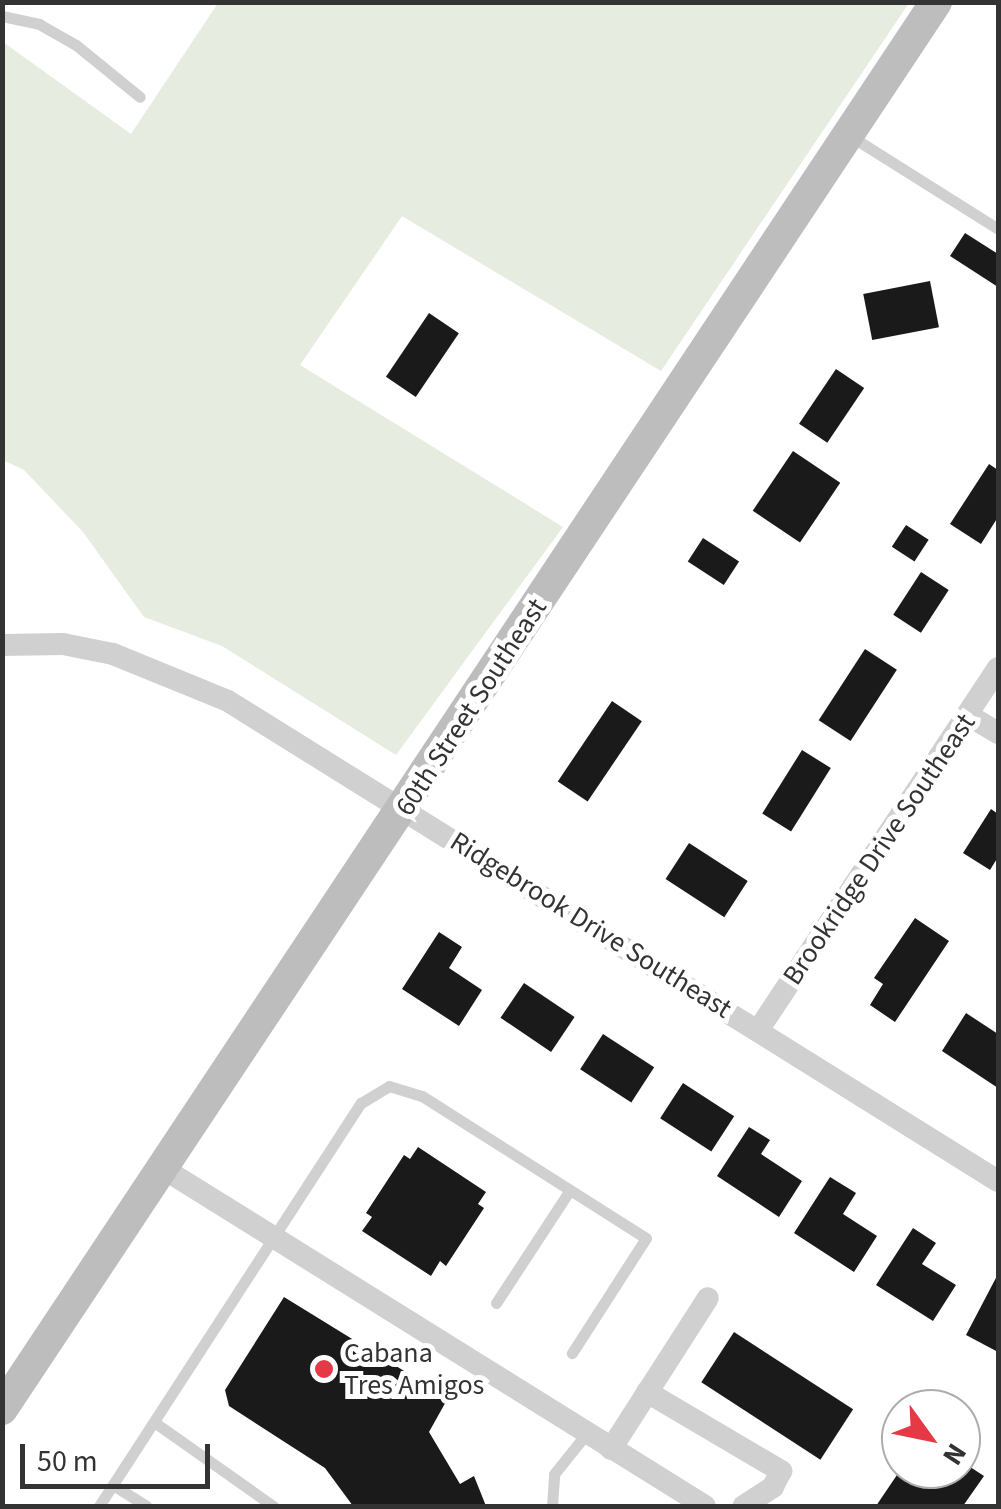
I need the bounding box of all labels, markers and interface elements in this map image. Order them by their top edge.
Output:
street label: 60th Street Southeast [388,592,554,822]
street label: Brookridge Drive Southeast [776,707,982,991]
street label: Ridgebrook Drive Southeast [444,825,738,1025]
place label: Cabana Tres Amigos [344,1336,484,1402]
marker: Cabana Tres Amigos [313,1358,335,1380]
north arrow [881,1389,981,1489]
scale bar [25,1424,215,1486]
text: N [933,1436,976,1473]
text: 50 m [37,1440,98,1483]

